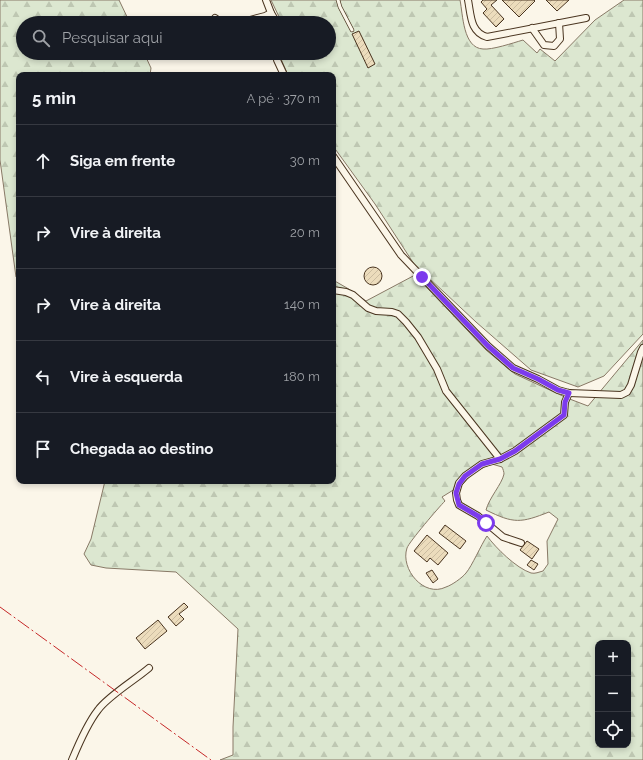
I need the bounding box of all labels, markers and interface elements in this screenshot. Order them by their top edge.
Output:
search box [16,16,336,60]
icon: search [30,27,52,49]
text: Pesquisar aqui [62,29,162,47]
text: 5 min [32,88,76,108]
text: A pé · 370 m [247,91,320,106]
icon: ahead [32,150,54,172]
text: Siga em frente [70,152,175,170]
text: 30 m [290,153,320,168]
icon: right [32,222,54,244]
text: Vire à direita [70,224,161,242]
text: 20 m [290,225,320,240]
route end [413,268,431,286]
icon: right [32,294,54,316]
text: Vire à direita [70,296,161,314]
text: 140 m [284,297,320,312]
icon: left [32,366,54,388]
text: Vire à esquerda [70,368,183,386]
text: 180 m [284,369,320,384]
icon: arrive [32,438,54,460]
text: Chegada ao destino [70,440,213,458]
route start [477,514,495,532]
map controls [595,640,631,748]
button: + [595,640,631,676]
button: − [595,676,631,712]
button: locate [595,712,631,748]

